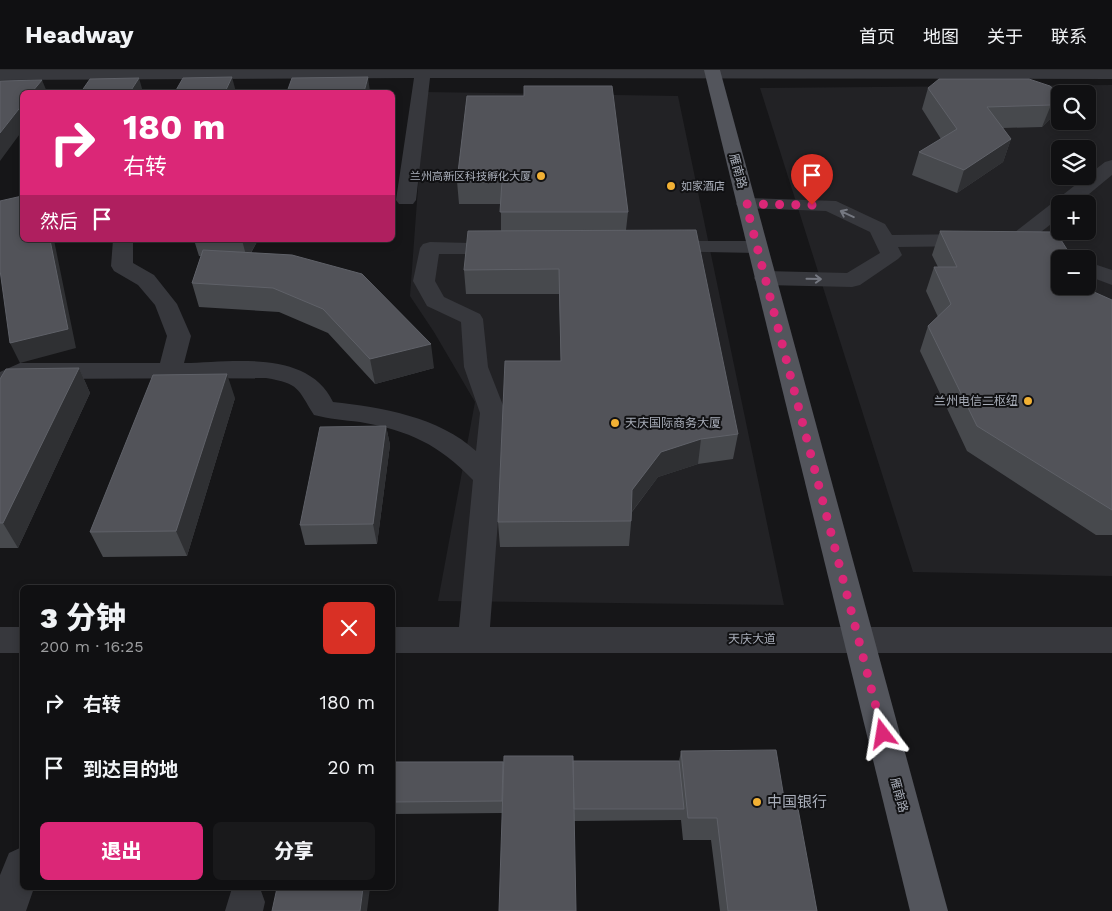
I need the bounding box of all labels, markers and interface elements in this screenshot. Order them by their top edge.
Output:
text: Headway [25,21,134,49]
text: 首页 [859,26,895,47]
text: 地图 [923,26,959,47]
text: 关于 [987,26,1023,47]
text: 联系 [1051,26,1087,47]
map controls [1051,85,1096,295]
button: search [1051,85,1096,130]
text: 180 m [123,106,226,148]
icon: right [40,110,105,175]
button: layers [1051,140,1096,185]
street label: 雁南路 [727,152,749,190]
text: 右转 [123,154,167,179]
pin [791,154,833,205]
icon: arrive [798,161,826,189]
place label: 兰州高新区科技孵化大厦 [410,170,531,183]
marker: 兰州高新区科技孵化大厦 [535,170,547,182]
marker: 如家酒店 [665,180,677,192]
place label: 如家酒店 [681,180,725,193]
button: + [1051,195,1096,240]
icon: arrive [88,205,116,233]
one-way arrow [840,208,855,218]
text: 然后 [40,210,78,233]
button: − [1051,250,1096,295]
one-way arrow [806,274,822,284]
place label: 兰州电信二枢纽 [934,394,1018,408]
marker: 兰州电信二枢纽 [1022,395,1034,407]
place label: 天庆国际商务大厦 [625,416,721,430]
marker: 天庆国际商务大厦 [609,417,621,429]
text: 3 分钟 [40,600,126,635]
button: close [323,602,375,654]
street label: 天庆大道 [728,632,776,646]
text: 200 m · 16:25 [40,637,144,656]
icon: right [40,689,68,717]
text: 180 m [319,691,375,714]
text: 右转 [83,693,121,716]
position arrow [856,707,908,759]
icon: arrive [40,754,68,782]
text: 20 m [328,756,375,779]
text: 到达目的地 [83,758,178,781]
street label: 雁南路 [888,776,910,814]
place label: 中国银行 [767,793,827,811]
marker: 中国银行 [751,796,763,808]
button: 退出 [40,822,203,880]
button: 分享 [213,822,375,880]

